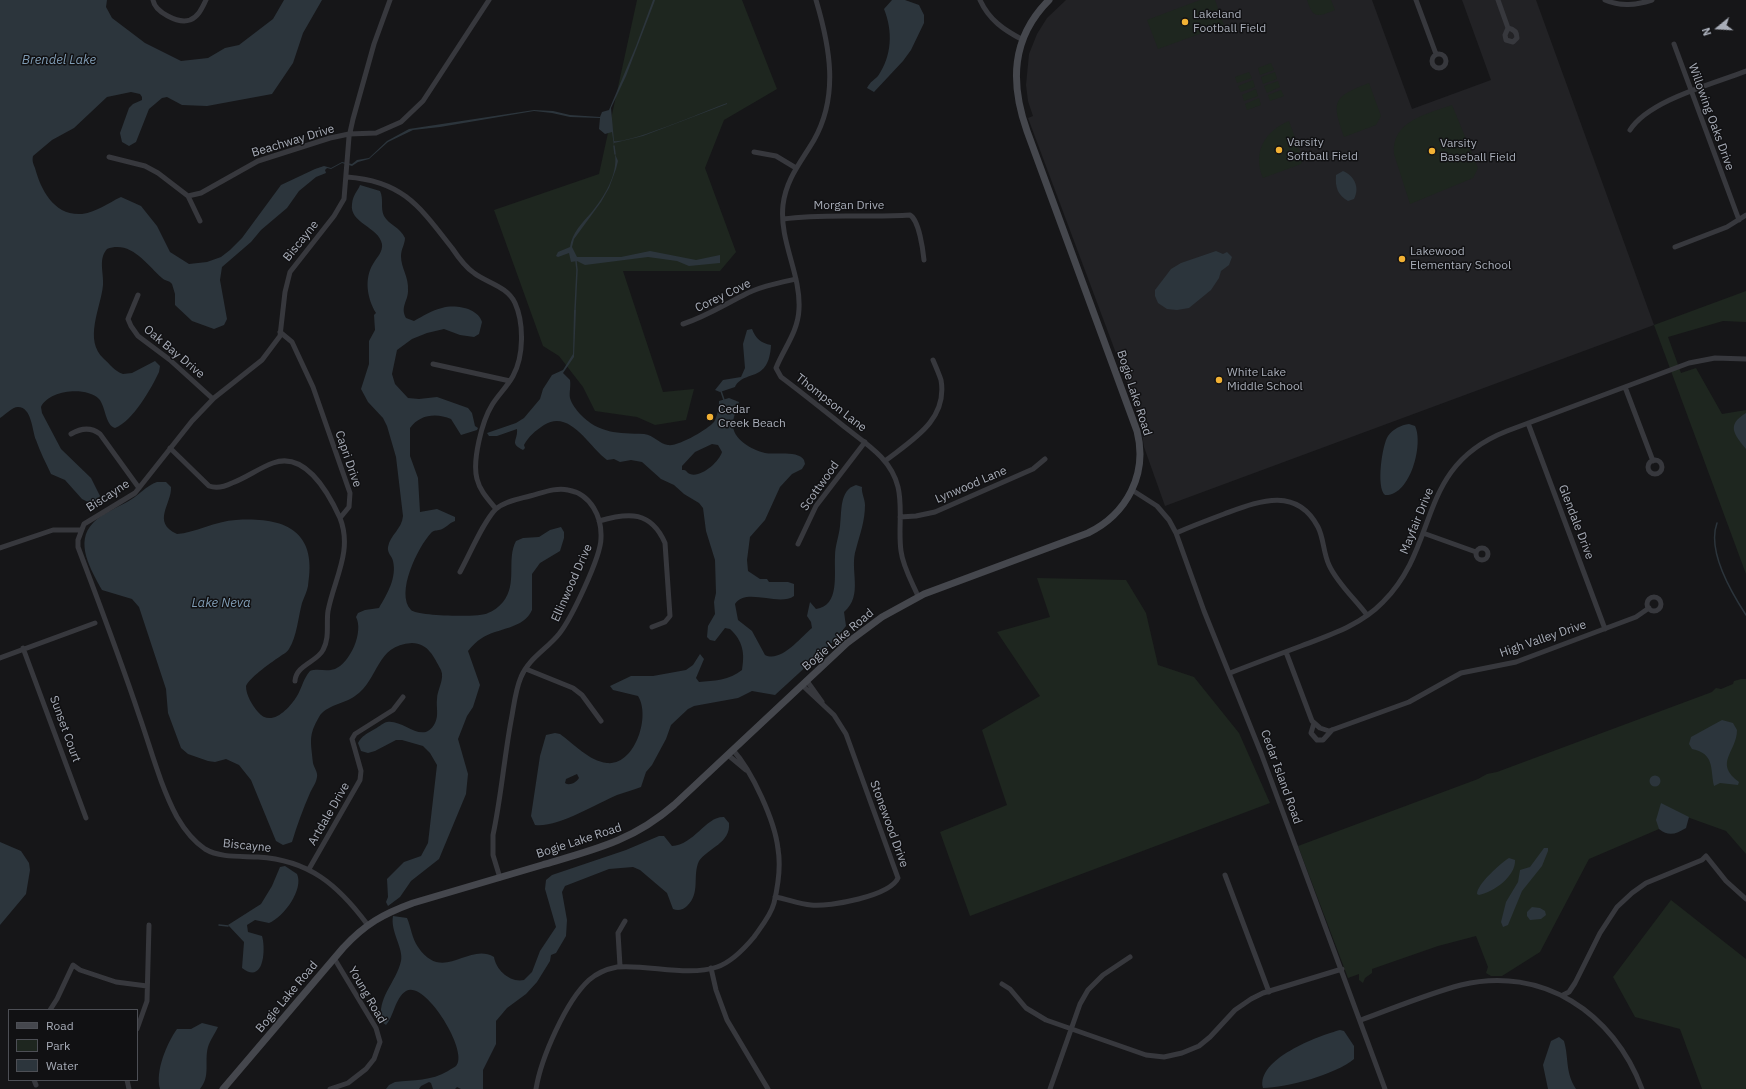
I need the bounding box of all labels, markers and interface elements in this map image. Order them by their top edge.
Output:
place label: Lakeland Football Field [1193,8,1266,36]
north arrow [1698,8,1738,48]
marker: Lakeland Football Field [1180,17,1190,27]
text: N [1699,26,1714,38]
water label: Brendel Lake [22,52,96,68]
street label: Willowing Oaks Drive [1685,62,1737,172]
street label: Beachway Drive [250,122,336,160]
place label: Varsity Softball Field [1287,136,1358,164]
place label: Varsity Baseball Field [1440,137,1516,165]
marker: Varsity Softball Field [1274,145,1284,155]
marker: Varsity Baseball Field [1427,146,1437,156]
street label: Morgan Drive [814,199,884,213]
street label: Biscayne [280,218,322,264]
place label: Lakewood Elementary School [1410,245,1511,273]
marker: Lakewood Elementary School [1397,254,1407,264]
street label: Corey Cove [693,276,753,316]
street label: Oak Bay Drive [141,322,207,382]
street label: Bogie Lake Road [1113,349,1155,437]
place label: White Lake Middle School [1227,366,1303,394]
street label: Thompson Lane [793,371,869,435]
marker: White Lake Middle School [1214,375,1224,385]
place label: Cedar Creek Beach [718,403,786,431]
marker: Cedar Creek Beach [705,412,715,422]
street label: Capri Drive [332,429,364,489]
street label: Scottwood [798,458,842,514]
street label: Lynwood Lane [933,463,1009,507]
street label: Biscayne [84,477,132,515]
street label: Glendale Drive [1555,483,1597,561]
street label: Mayfair Drive [1397,486,1437,556]
street label: Ellinwood Drive [548,542,596,624]
water label: Lake Neva [191,595,251,611]
street label: Bogie Lake Road [799,606,877,674]
street label: High Valley Drive [1498,617,1588,661]
street label: Sunset Court [46,694,84,764]
street label: Cedar Island Road [1257,728,1305,826]
street label: Stonewood Drive [867,779,911,869]
street label: Artdale Drive [305,780,353,848]
street label: Bogie Lake Road [535,820,623,862]
street label: Biscayne [222,836,272,856]
street label: Bogie Lake Road [253,958,321,1036]
street label: Young Road [345,964,389,1026]
legend [8,1009,138,1081]
text: Road [46,1018,74,1033]
text: Park [46,1038,70,1053]
text: Water [46,1058,78,1073]

